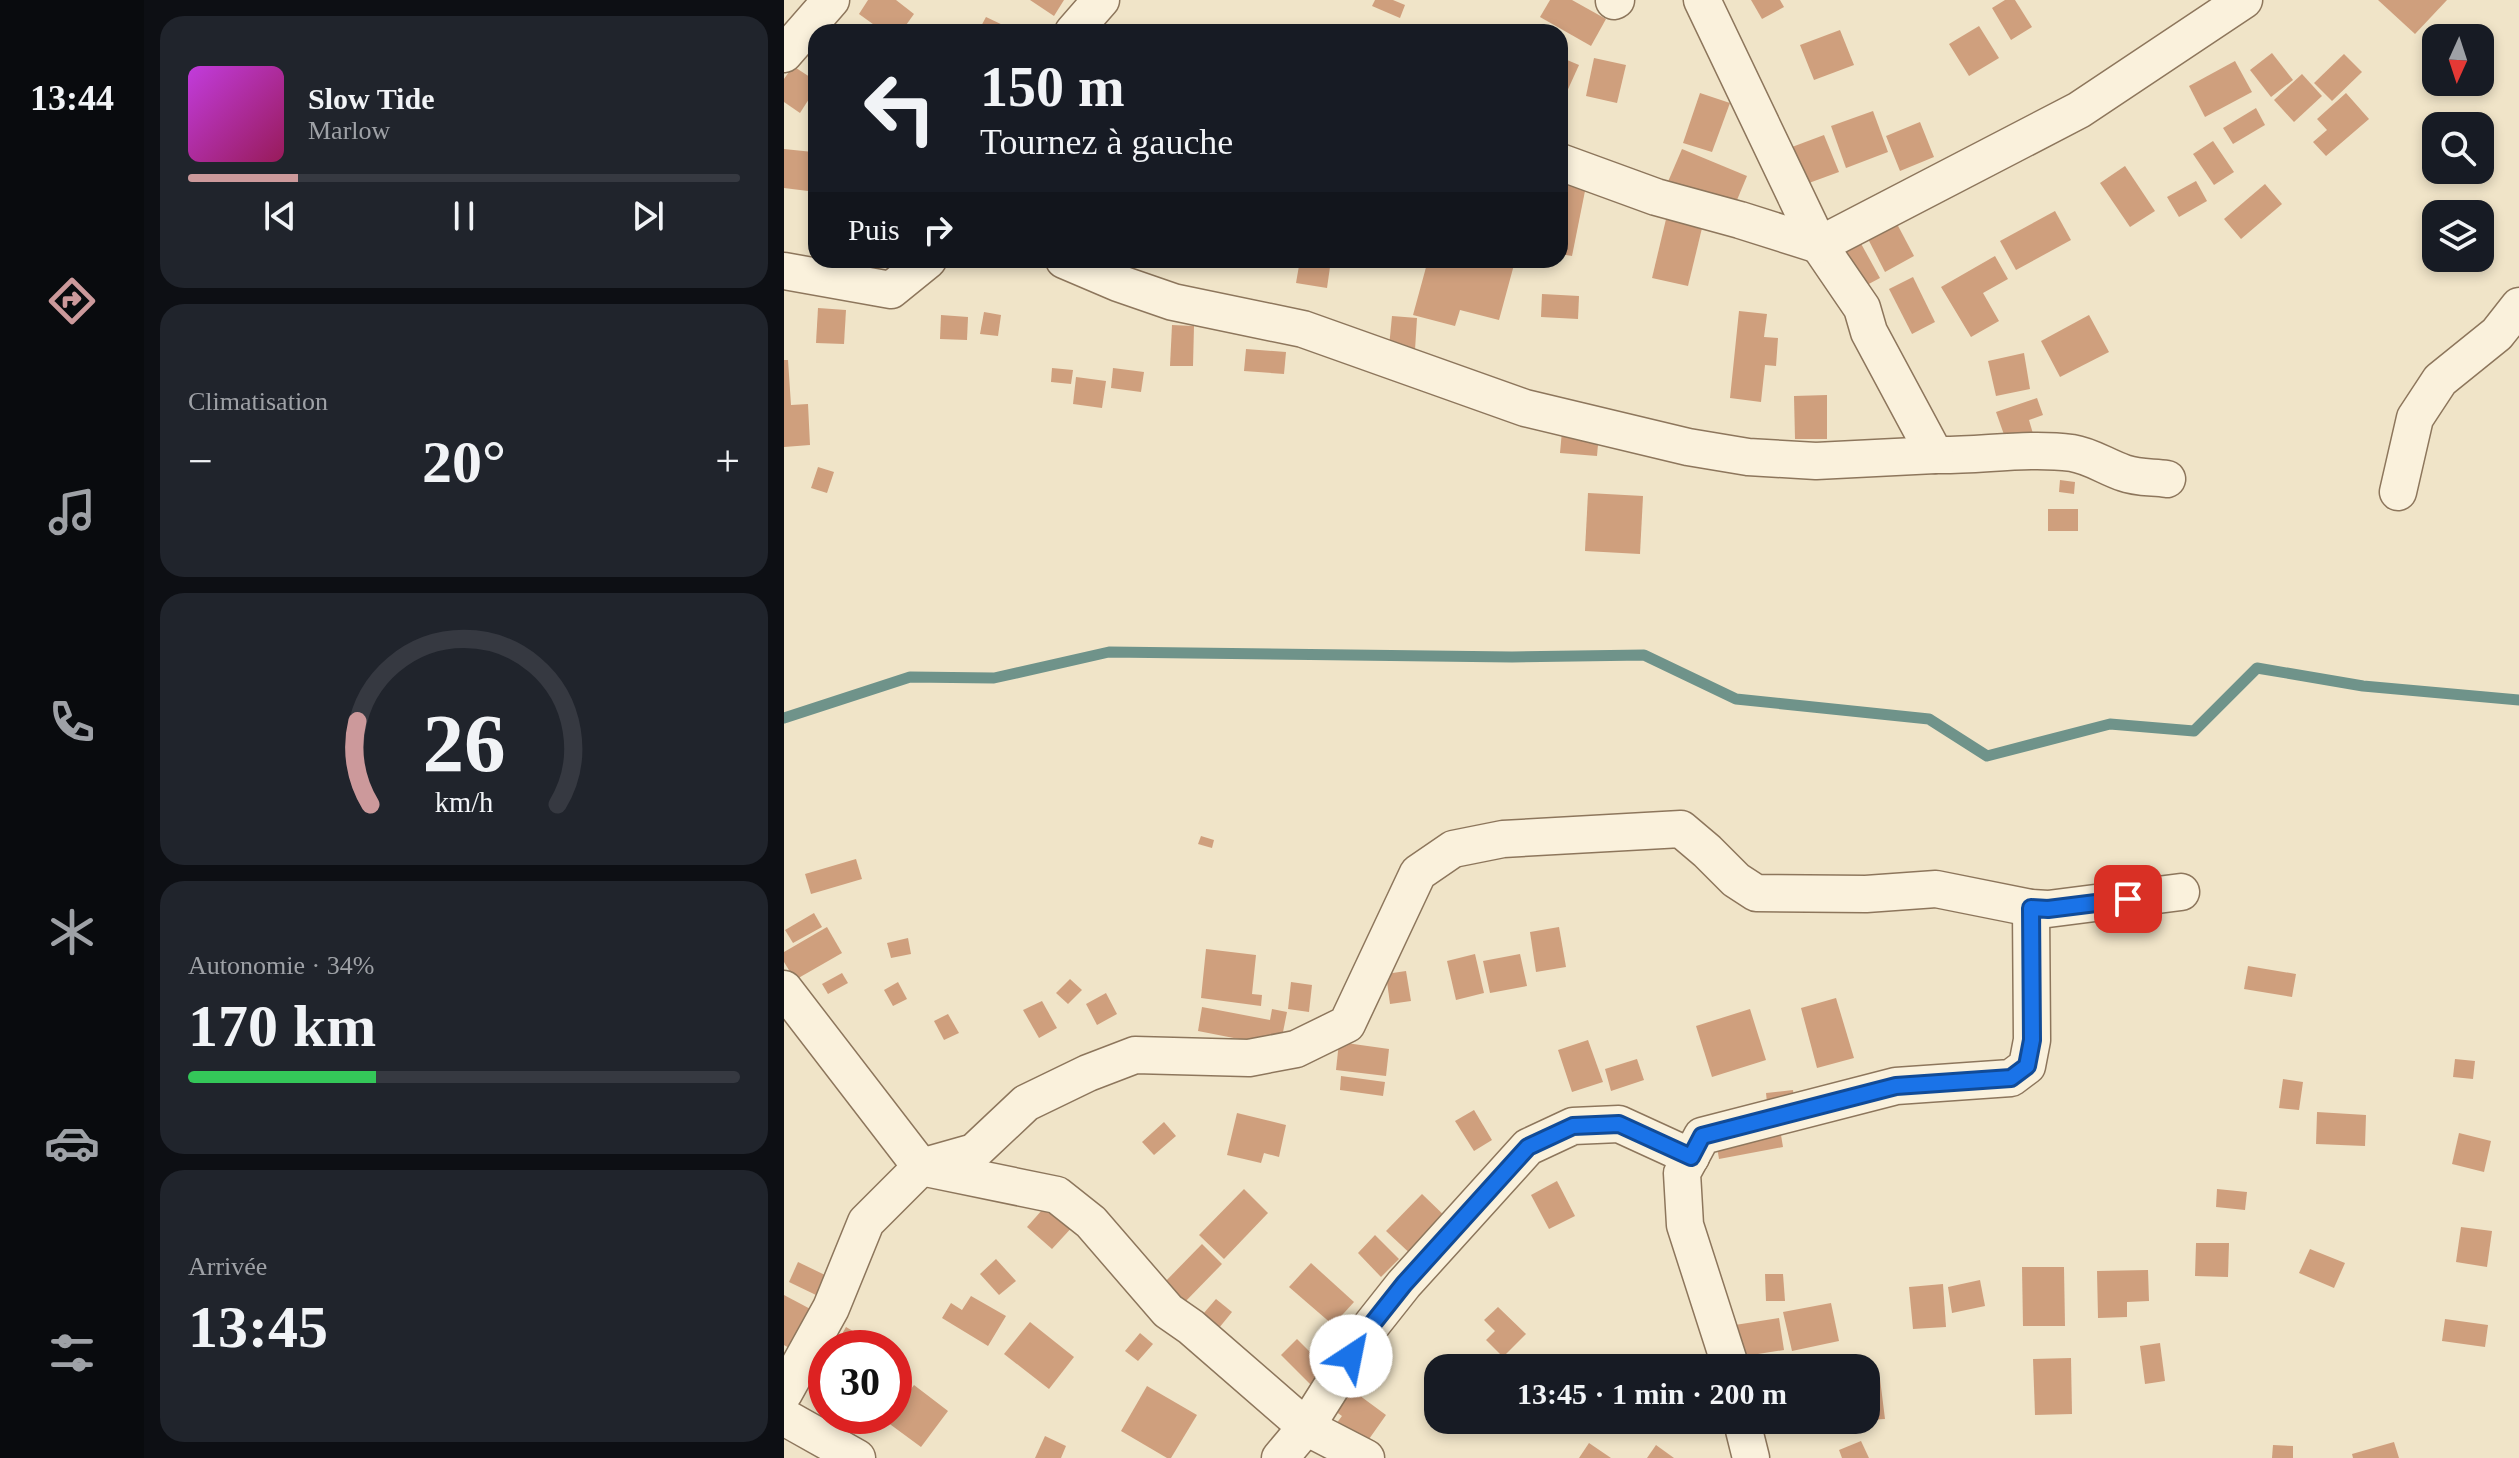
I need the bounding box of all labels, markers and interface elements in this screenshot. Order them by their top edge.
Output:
north arrow [2422,24,2494,96]
map controls [2422,24,2494,272]
icon: left [848,56,952,160]
text: 150 m [980,56,1125,118]
text: 13:44 [30,78,114,118]
text: Slow Tide [308,82,434,115]
button: search [2422,112,2494,184]
text: Marlow [308,116,390,145]
text: Tournez à gauche [980,122,1233,162]
icon: previous [258,194,302,238]
icon: pause [442,194,486,238]
icon: next [626,194,670,238]
button: layers [2422,200,2494,272]
icon: right [916,208,960,252]
text: Puis [848,213,900,246]
icon: directions [44,273,100,329]
text: Climatisation [188,387,328,416]
text: 20° [422,429,506,495]
text: − [188,437,213,486]
text: + [715,437,740,486]
icon: music [44,484,100,540]
icon: phone [44,694,100,750]
text: 26 [422,697,506,789]
text: km/h [435,787,493,818]
pin [2094,865,2162,933]
icon: arrive [2106,877,2150,921]
icon: climate [44,904,100,960]
text: Autonomie · 34% [188,951,374,980]
text: 170 km [188,993,376,1059]
icon: car [44,1115,100,1171]
text: Arrivée [188,1252,267,1281]
text: 13:45 [188,1294,328,1360]
position arrow [1309,1314,1393,1398]
icon: filters [44,1325,100,1381]
speed limit sign: 30 [808,1330,912,1434]
text: 13:45 · 1 min · 200 m [1517,1377,1787,1410]

